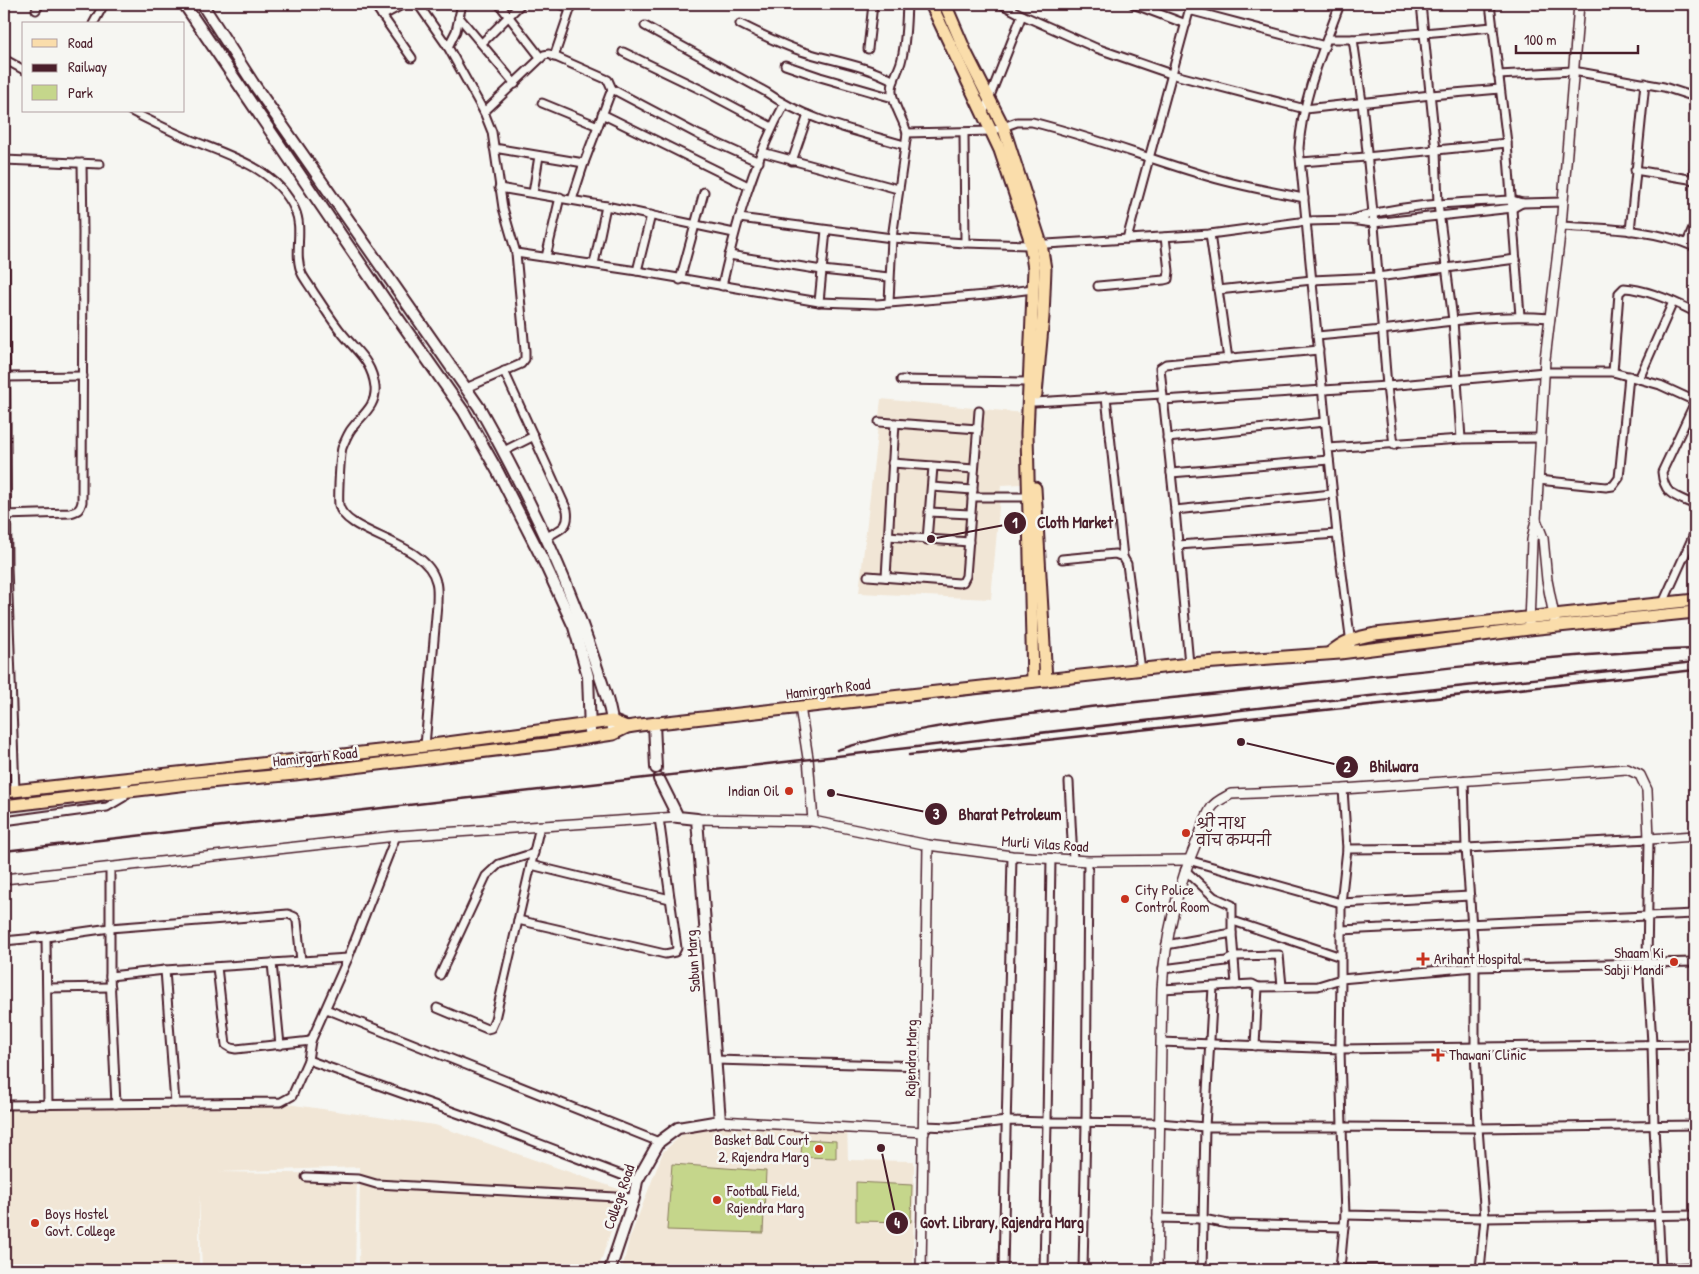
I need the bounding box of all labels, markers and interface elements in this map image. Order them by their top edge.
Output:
legend [22,22,185,112]
scale bar [1516,22,1639,54]
text: 100 m [1524,29,1557,50]
text: Road [68,32,93,53]
text: Railway [68,56,107,77]
text: Park [68,82,93,103]
callout: Cloth Market [1003,507,1123,538]
text: Cloth Market [1037,511,1113,533]
text: 1 [1012,512,1018,533]
street label: Hamirgarh Road [785,673,871,704]
street label: Hamirgarh Road [272,742,358,771]
callout: Bhilwara [1335,751,1429,782]
text: Bhilwara [1370,755,1419,777]
text: 2 [1343,756,1351,777]
place label: Indian Oil [728,780,779,801]
marker: Indian Oil [783,785,795,797]
callout: Bharat Petroleum [923,798,1071,829]
text: 3 [933,803,940,824]
text: Bharat Petroleum [959,803,1062,825]
place label: श्री नाथ वॉच कम्पनी [1195,812,1272,851]
marker: श्री नाथ वॉच कम्पनी [1180,827,1192,839]
street label: Murli Vilas Road [1001,830,1089,857]
place label: City Police Control Room [1135,879,1210,917]
marker: City Police Control Room [1119,893,1131,905]
street label: Sabun Marg [680,929,705,993]
place label: Shaam Ki Sabji Mandi [1604,942,1664,980]
place label: Arihant Hospital [1434,948,1522,969]
marker: Arihant Hospital [1416,952,1430,966]
marker: Shaam Ki Sabji Mandi [1668,956,1680,968]
street label: Rajendra Marg [899,1019,922,1097]
place label: Thawani Clinic [1449,1044,1526,1065]
marker: Thawani Clinic [1431,1048,1445,1062]
place label: Basket Ball Court 2, Rajendra Marg [714,1129,810,1167]
marker: Basket Ball Court 2, Rajendra Marg [813,1143,825,1155]
street label: College Road [598,1161,639,1232]
place label: Football Field, Rajendra Marg [726,1180,805,1218]
marker: Football Field, Rajendra Marg [711,1194,723,1206]
place label: Boys Hostel Govt. College [45,1203,115,1241]
callout: Govt. Library, Rajendra Marg [885,1207,1094,1238]
text: Govt. Library, Rajendra Marg [920,1211,1084,1234]
text: 4 [894,1212,900,1233]
marker: Boys Hostel Govt. College [29,1217,41,1229]

